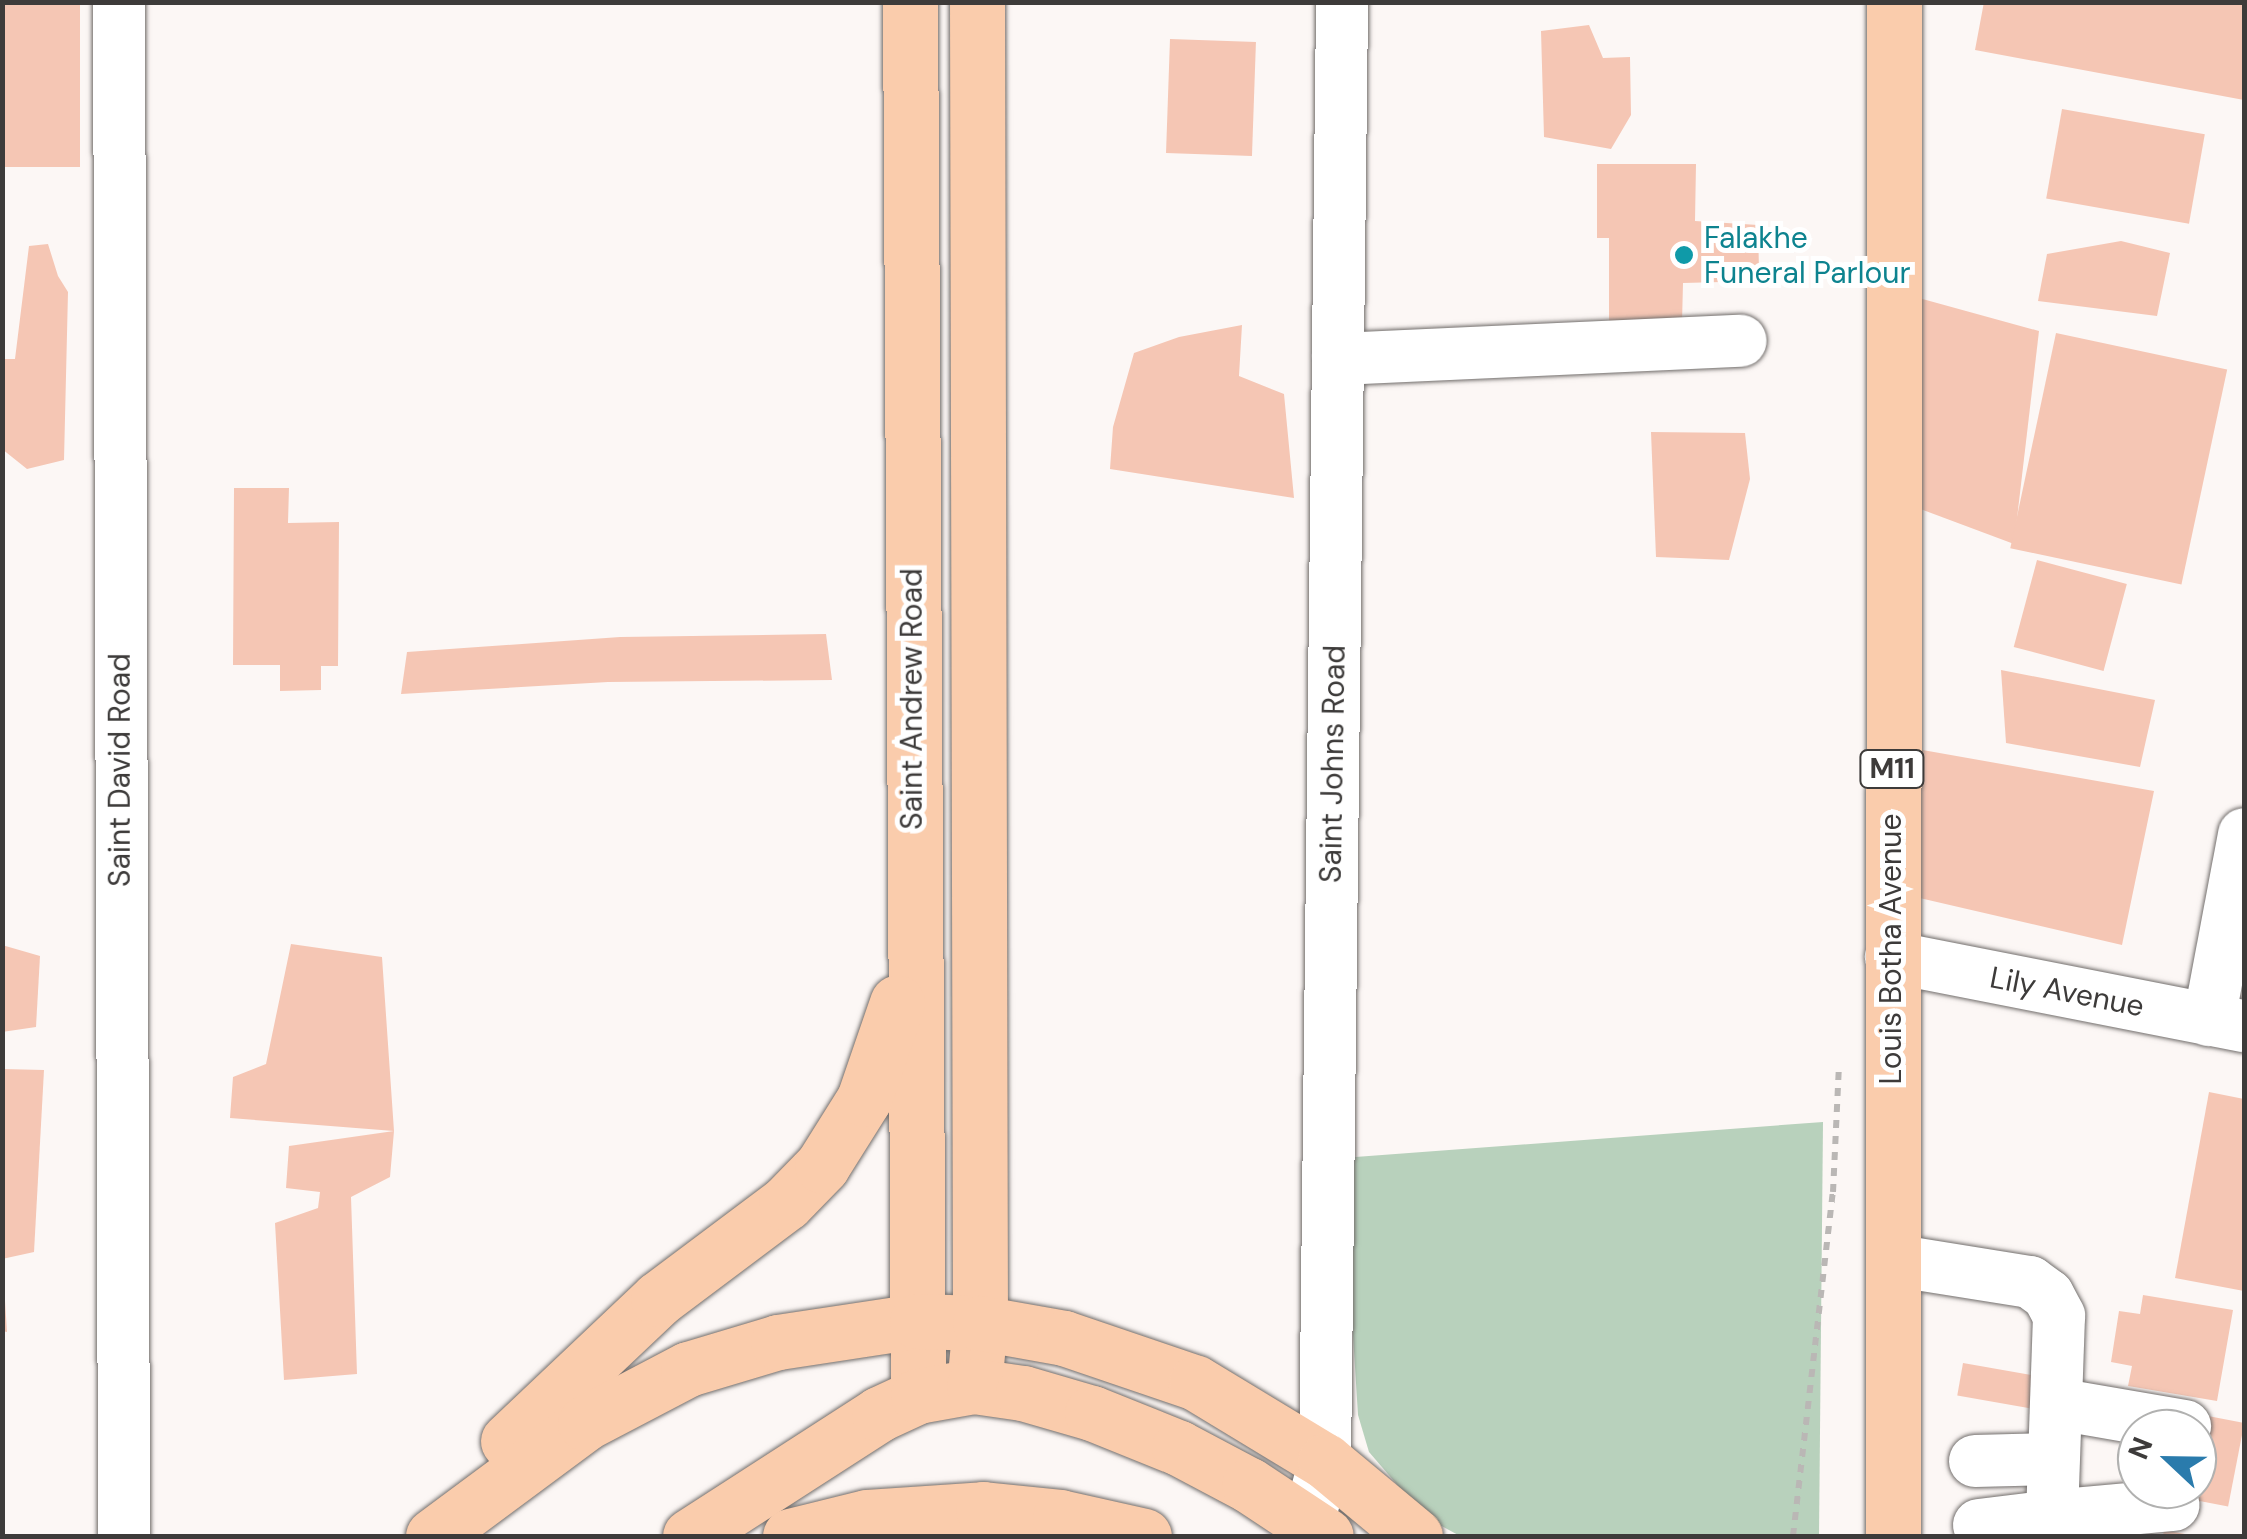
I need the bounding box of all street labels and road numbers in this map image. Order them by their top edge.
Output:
street label: Saint Andrew Road [894,568,930,830]
street label: Saint Johns Road [1313,645,1353,883]
street label: Saint David Road [102,653,138,887]
road number: M11 [1857,746,1927,792]
street label: Louis Botha Avenue [1873,814,1909,1084]
street label: Lily Avenue [1987,959,2147,1025]

